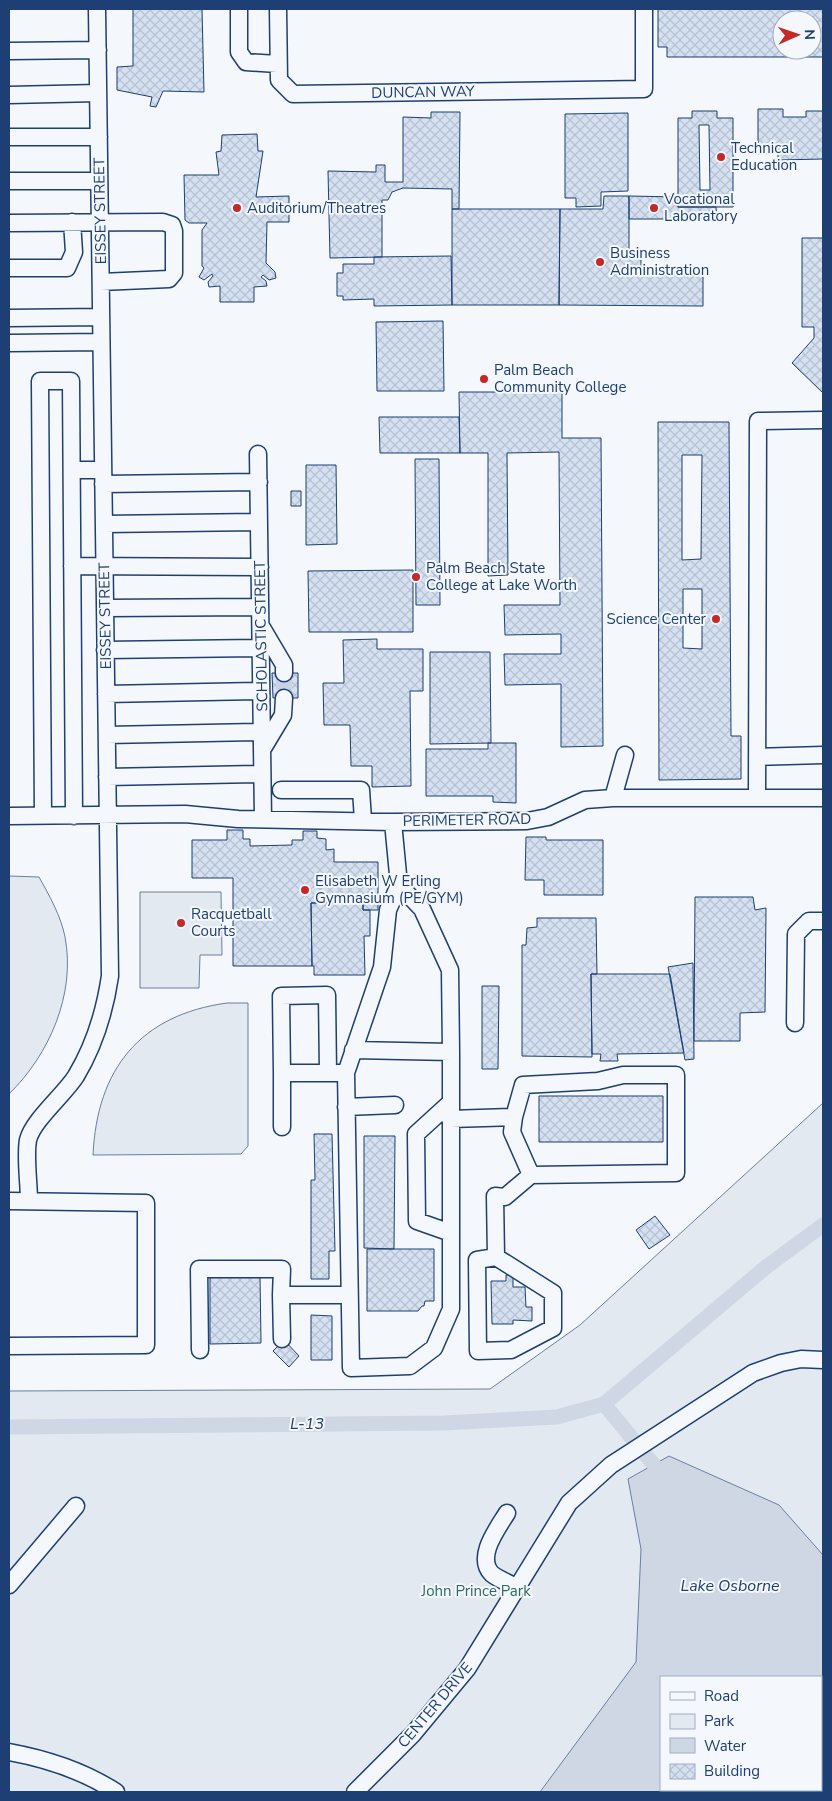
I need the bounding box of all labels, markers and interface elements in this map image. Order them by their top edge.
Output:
north arrow [772,10,822,60]
text: N [800,29,819,40]
street label: DUNCAN WAY [371,81,476,103]
place label: Technical Education [731,138,797,175]
marker: Technical Education [715,151,727,163]
street label: EISSEY STREET [89,157,111,265]
place label: Vocational Laboratory [663,189,738,226]
place label: Auditorium/Theatres [247,198,386,218]
marker: Auditorium/Theatres [231,202,243,214]
marker: Vocational Laboratory [648,202,660,214]
place label: Business Administration [610,243,709,280]
marker: Business Administration [594,256,606,268]
place label: Palm Beach Community College [494,360,626,397]
marker: Palm Beach Community College [478,373,490,385]
place label: Palm Beach State College at Lake Worth [426,558,577,595]
street label: SCHOLASTIC STREET [250,560,272,712]
street label: EISSEY STREET [94,562,116,670]
marker: Palm Beach State College at Lake Worth [410,571,422,583]
place label: Science Center [607,609,707,629]
marker: Science Center [710,613,722,625]
street label: PERIMETER ROAD [403,809,531,831]
place label: Elisabeth W Erling Gymnasium (PE/GYM) [315,871,464,908]
marker: Elisabeth W Erling Gymnasium (PE/GYM) [299,884,311,896]
place label: Racquetball Courts [191,904,272,941]
marker: Racquetball Courts [175,917,187,929]
water label: L-13 [290,1413,324,1435]
water label: Lake Osborne [680,1575,780,1597]
park label: John Prince Park [420,1581,531,1601]
street label: CENTER DRIVE [393,1658,477,1752]
legend [660,1676,822,1791]
text: Road [704,1686,739,1706]
text: Park [704,1711,734,1731]
text: Water [704,1736,747,1756]
text: Building [704,1761,760,1781]

